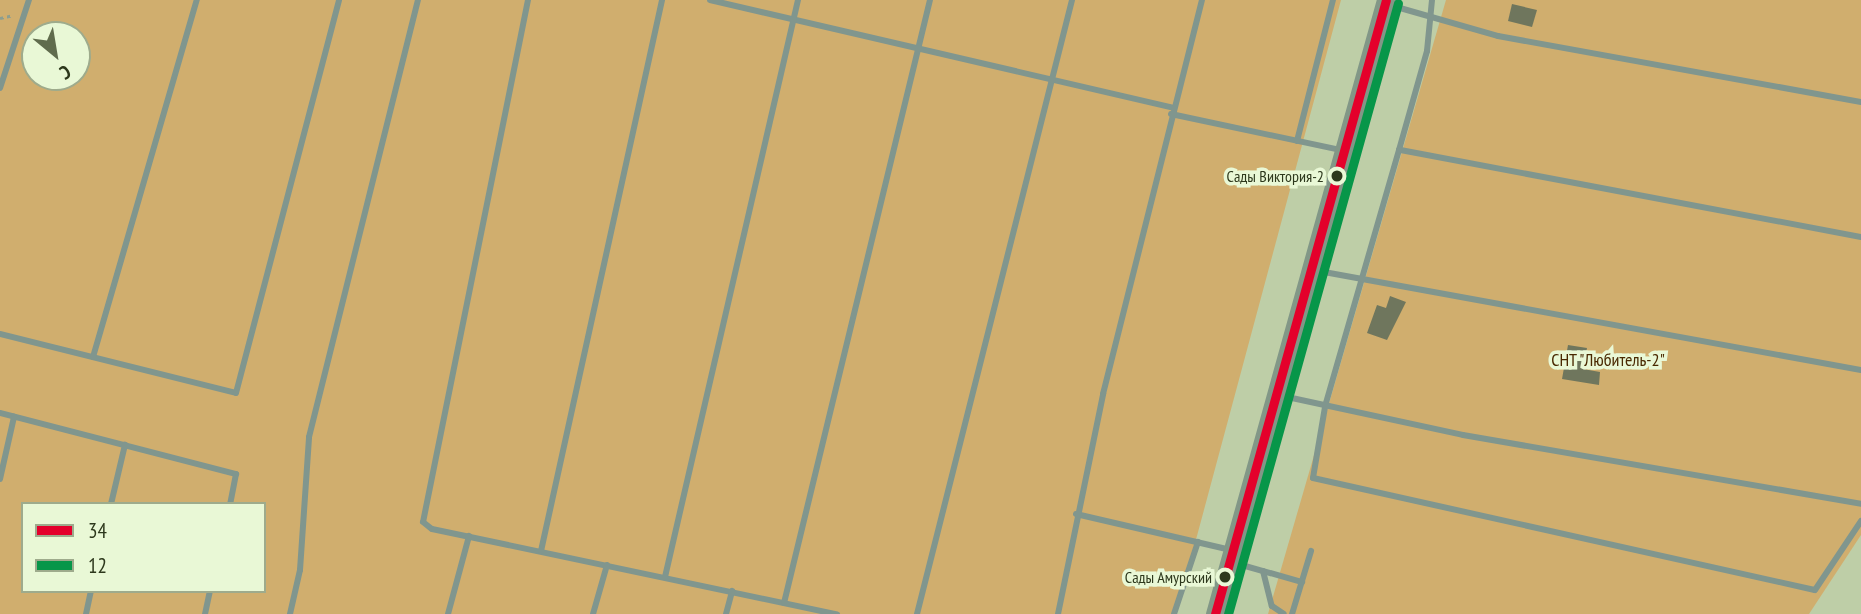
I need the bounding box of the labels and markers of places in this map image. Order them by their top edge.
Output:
place label: Сады Виктория-2 [1227,166,1324,186]
marker: Сады Виктория-2 [1330,169,1344,183]
place label: Сады Амурский [1124,567,1212,587]
marker: Сады Амурский [1218,570,1232,584]

